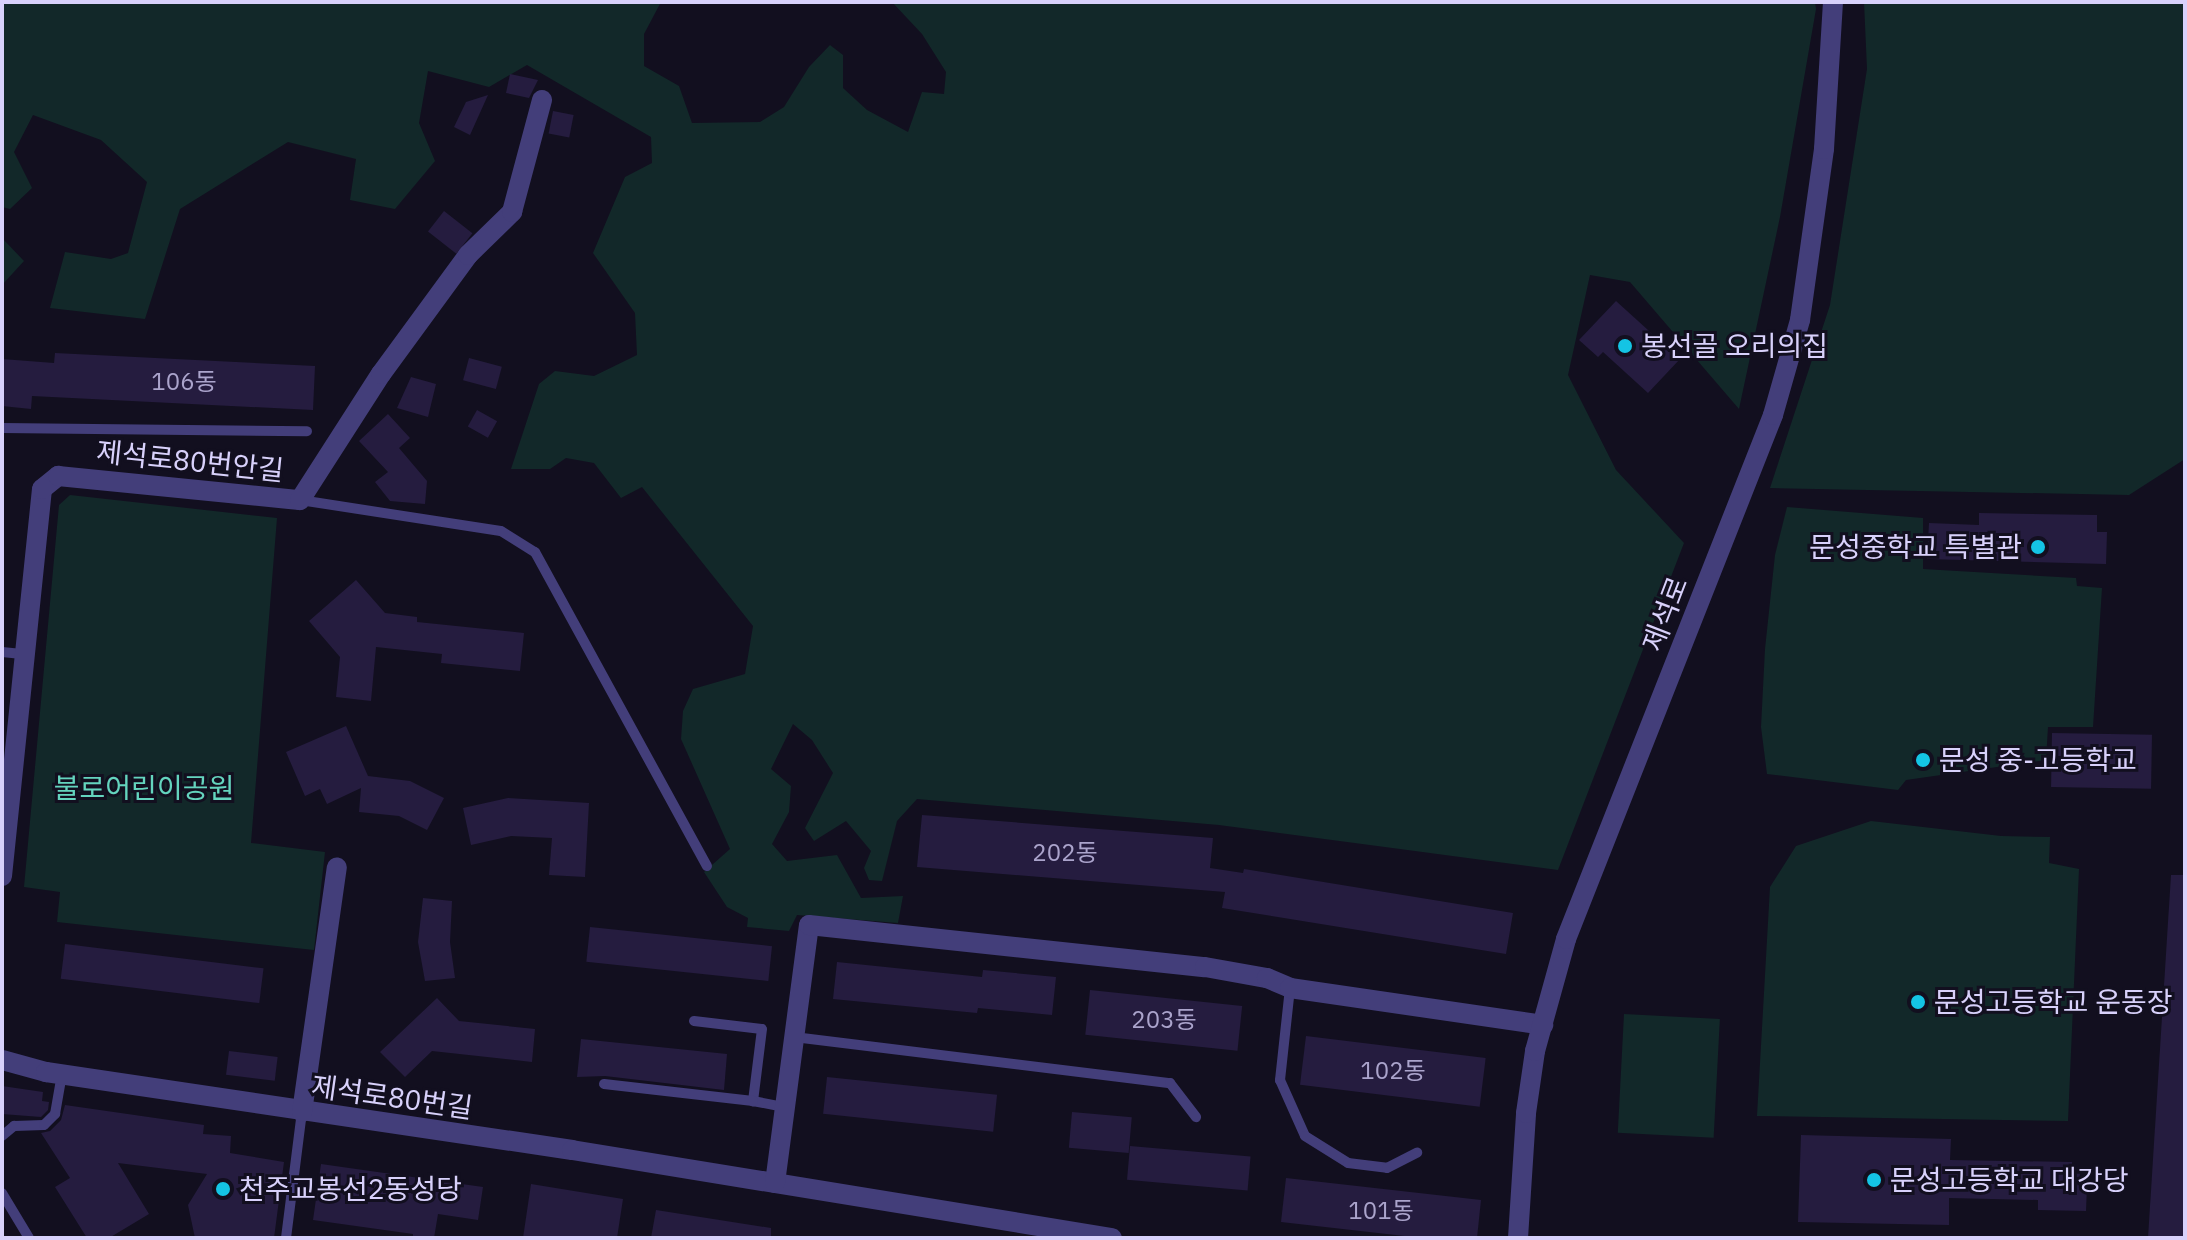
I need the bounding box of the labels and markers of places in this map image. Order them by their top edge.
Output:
place label: 봉선골 오리의집 [1641,329,1828,363]
marker: 봉선골 오리의집 [1616,337,1634,355]
place label: 문성중학교 특별관 [1809,530,2022,564]
marker: 문성중학교 특별관 [2029,538,2047,556]
place label: 문성 중-고등학교 [1939,743,2137,777]
marker: 문성 중-고등학교 [1914,751,1932,769]
place label: 문성고등학교 운동장 [1934,985,2172,1019]
marker: 문성고등학교 운동장 [1909,993,1927,1011]
place label: 문성고등학교 대강당 [1890,1163,2128,1197]
marker: 문성고등학교 대강당 [1865,1171,1883,1189]
place label: 천주교봉선2동성당 [239,1172,462,1206]
marker: 천주교봉선2동성당 [214,1180,232,1198]

